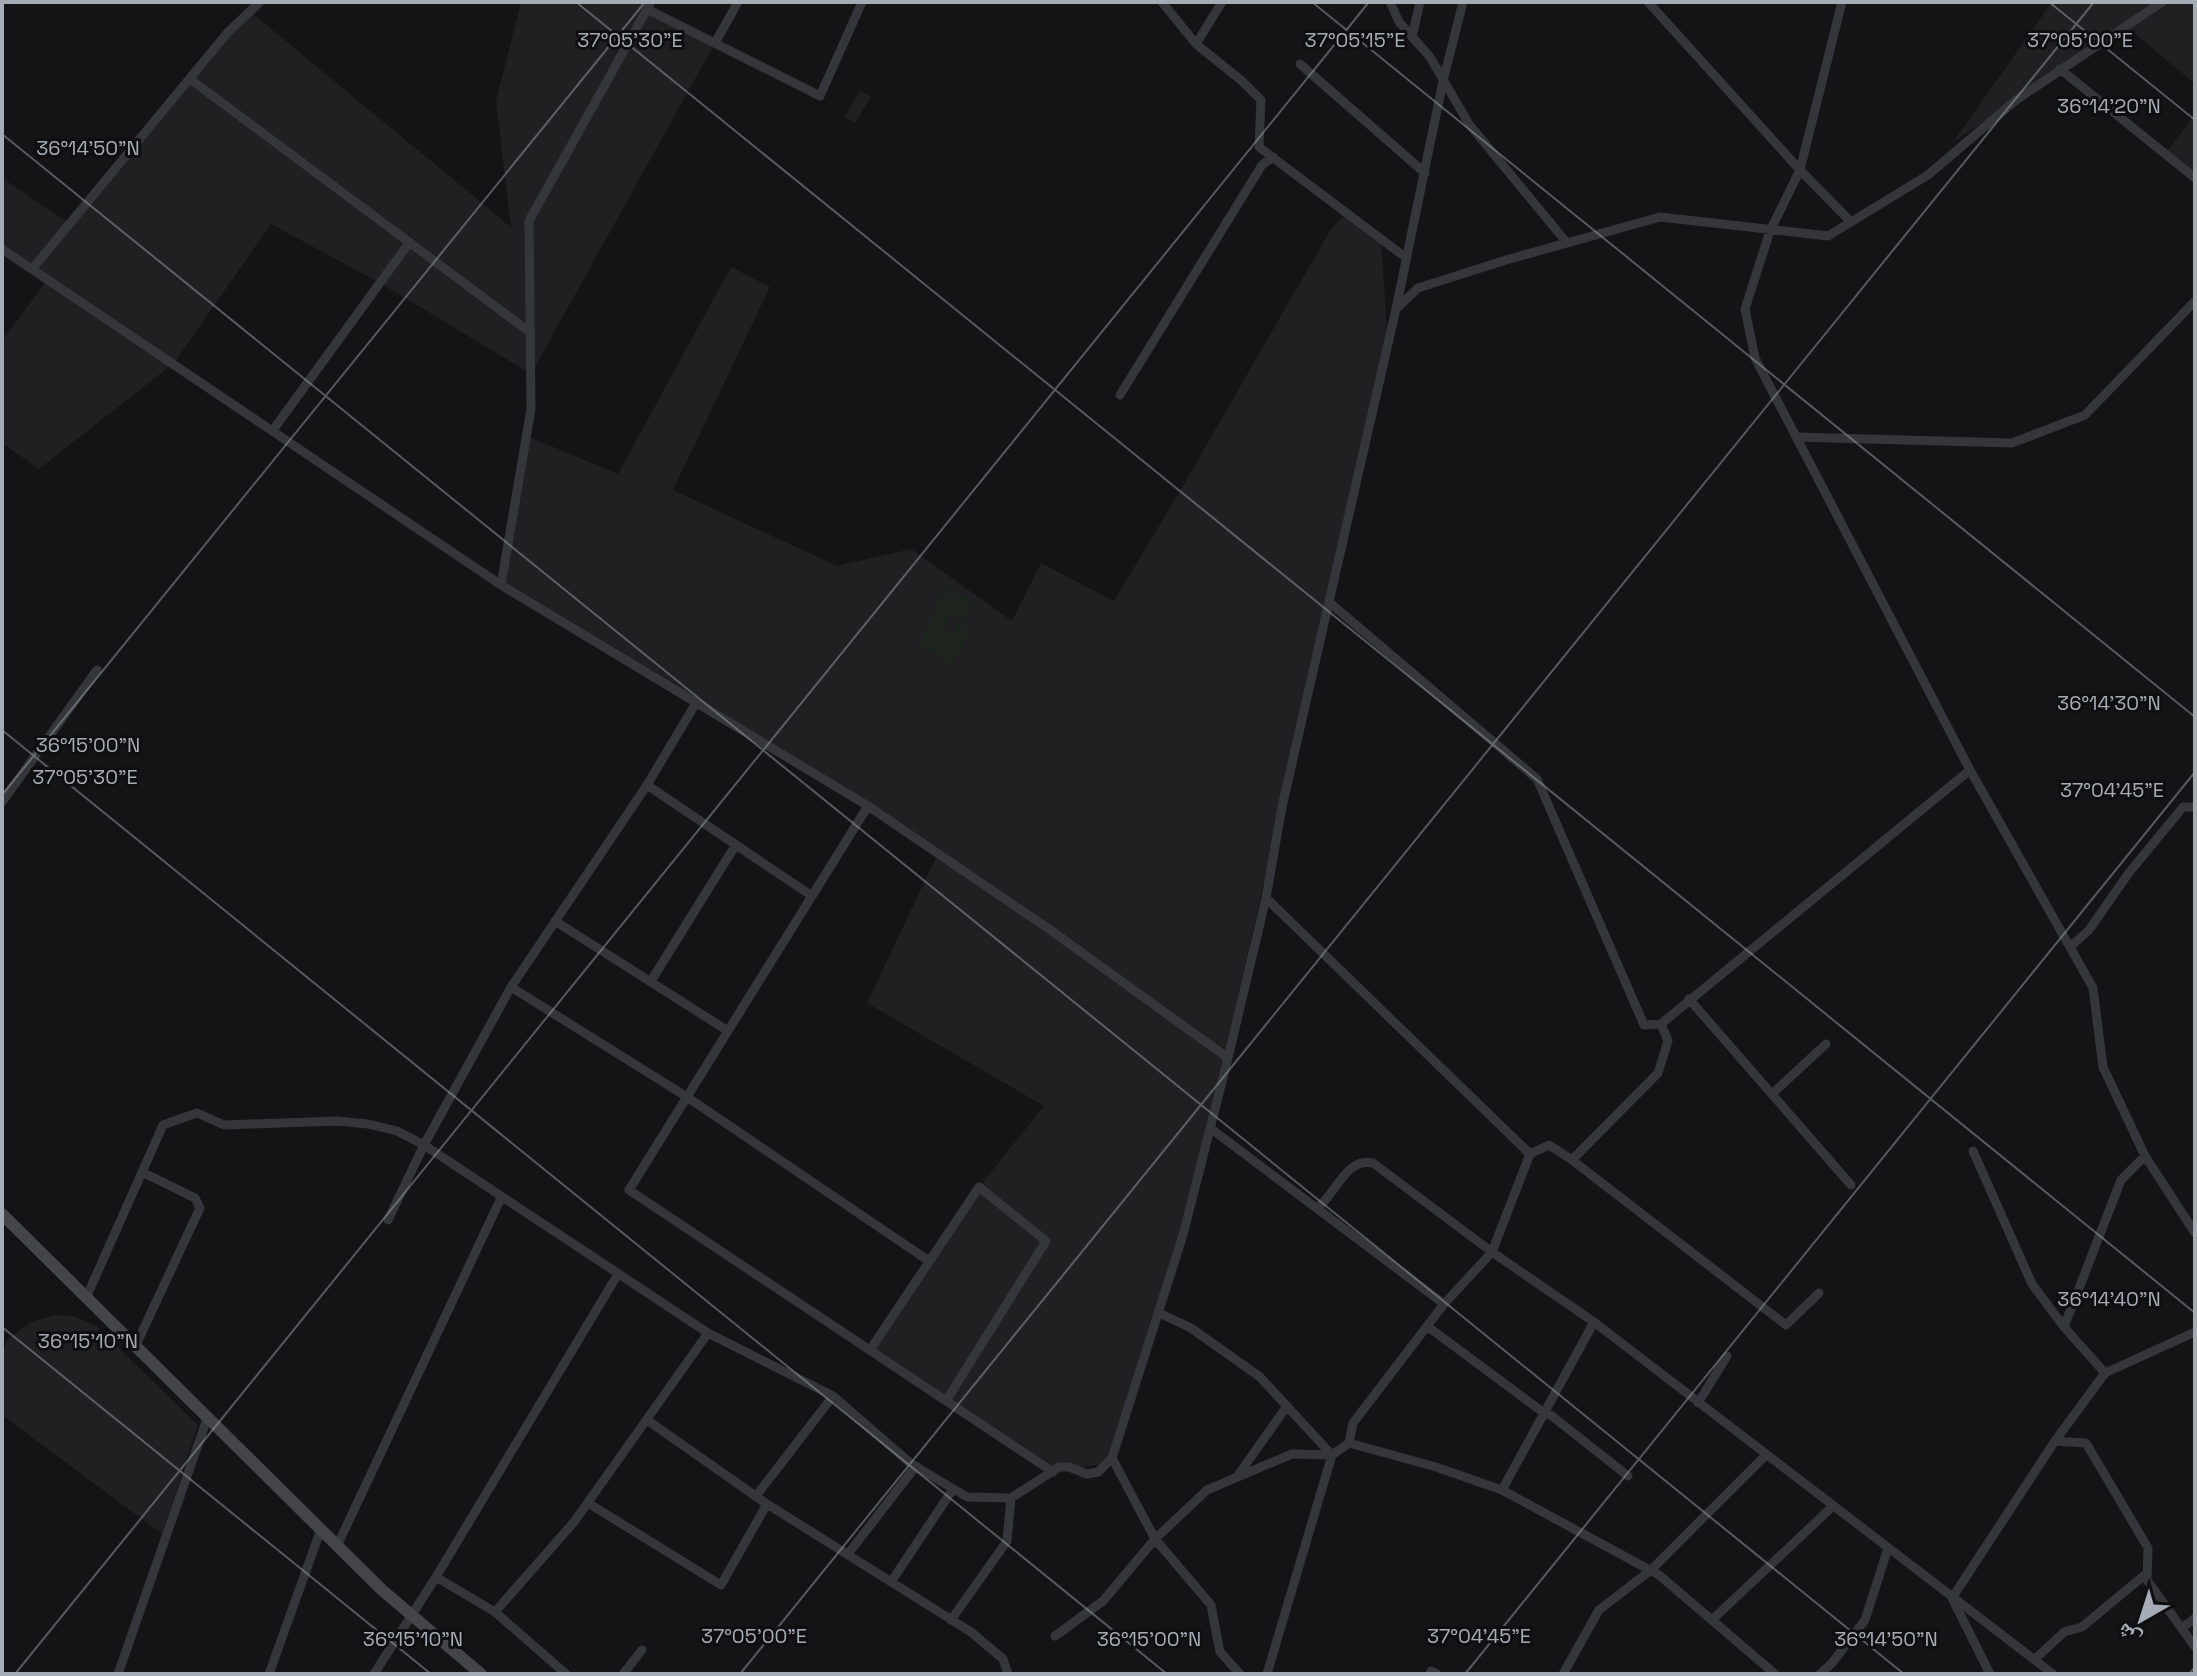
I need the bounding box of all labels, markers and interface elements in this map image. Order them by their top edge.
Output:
text: 37°05'30"E [577,27,683,53]
text: 37°05'15"E [1305,27,1405,53]
text: 37°05'00"E [2027,27,2133,53]
text: 36°14'20"N [2057,93,2161,119]
text: 36°14'50"N [36,135,140,161]
text: 36°14'30"N [2057,690,2161,716]
text: 36°15'00"N [36,732,140,758]
text: 37°05'30"E [32,764,138,790]
text: 37°04'45"E [2060,777,2164,803]
text: 36°14'40"N [2057,1286,2161,1312]
text: 36°15'10"N [38,1328,138,1354]
north arrow [2101,1580,2181,1660]
text: ش [2111,1617,2146,1654]
text: 37°05'00"E [701,1623,807,1649]
text: 37°04'45"E [1427,1623,1531,1649]
text: 36°15'10"N [363,1626,463,1652]
text: 36°15'00"N [1097,1626,1201,1652]
text: 36°14'50"N [1834,1626,1938,1652]

